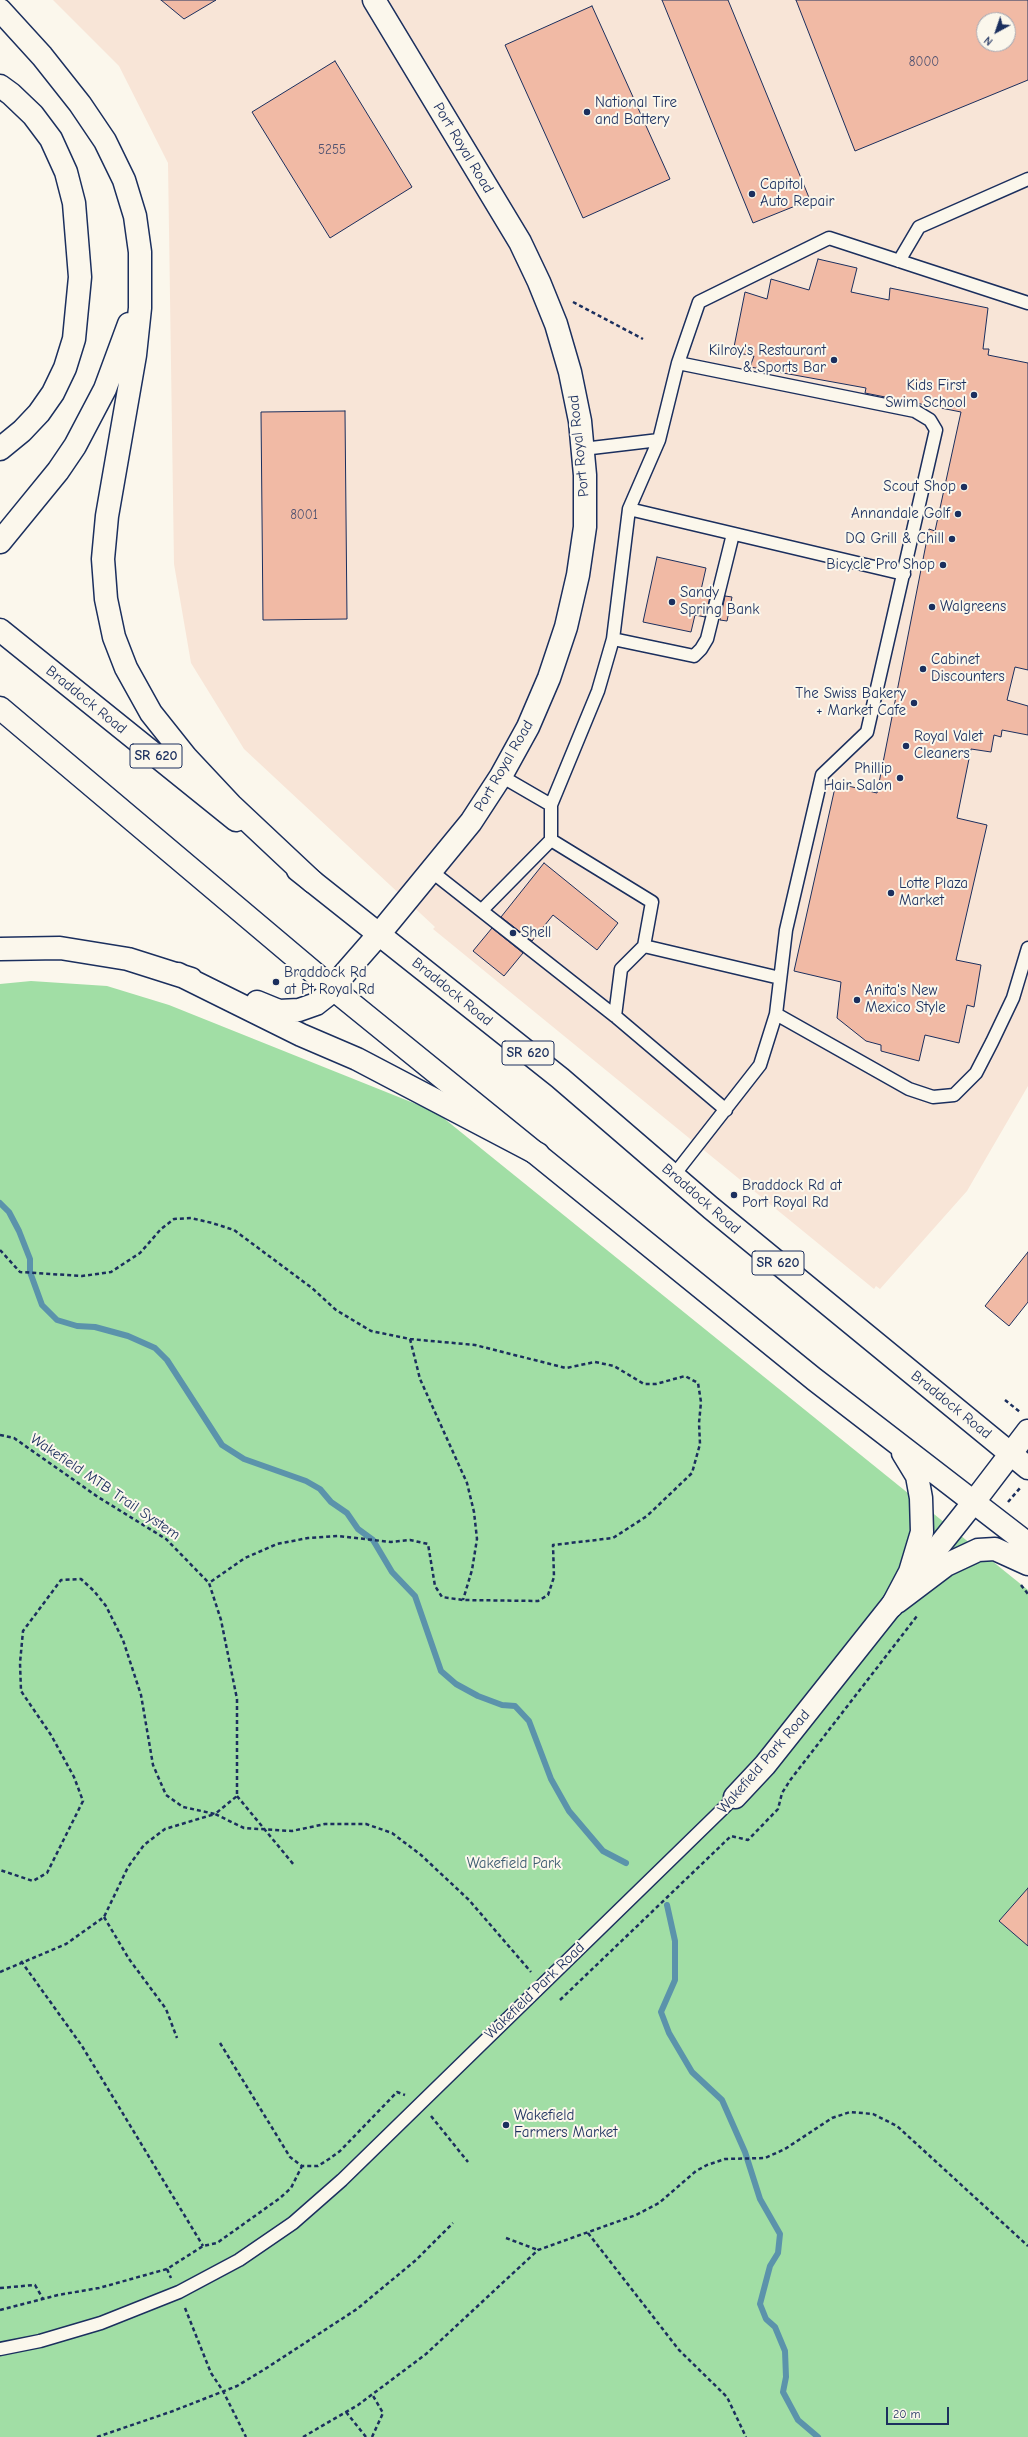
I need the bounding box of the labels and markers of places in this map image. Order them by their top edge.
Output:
place label: National Tire and Battery [595,94,677,129]
marker: National Tire and Battery [582,107,592,117]
place label: Capitol Auto Repair [760,176,835,211]
marker: Capitol Auto Repair [747,189,757,199]
place label: Kilroy's Restaurant & Sports Bar [709,342,826,377]
marker: Kilroy's Restaurant & Sports Bar [829,355,839,365]
place label: Kids First Swim School [885,377,966,412]
marker: Kids First Swim School [969,390,979,400]
place label: Scout Shop [883,478,956,496]
marker: Scout Shop [959,482,969,492]
place label: Annandale Golf [851,505,950,523]
marker: Annandale Golf [953,509,963,519]
place label: DQ Grill & Chill [845,530,944,548]
marker: DQ Grill & Chill [947,534,957,544]
place label: Bicycle Pro Shop [826,556,935,574]
marker: Bicycle Pro Shop [938,560,948,570]
place label: Sandy Spring Bank [680,584,759,619]
marker: Sandy Spring Bank [667,597,677,607]
place label: Walgreens [940,598,1006,616]
marker: Walgreens [927,602,937,612]
place label: Cabinet Discounters [931,651,1005,686]
marker: Cabinet Discounters [918,664,928,674]
place label: The Swiss Bakery + Market Cafe [795,685,906,720]
marker: The Swiss Bakery + Market Cafe [909,698,919,708]
place label: Royal Valet Cleaners [914,728,983,763]
marker: Royal Valet Cleaners [901,741,911,751]
place label: Phillip Hair Salon [824,760,892,795]
marker: Phillip Hair Salon [895,773,905,783]
place label: Lotte Plaza Market [899,875,968,910]
marker: Lotte Plaza Market [886,888,896,898]
place label: Shell [521,924,551,942]
marker: Shell [508,928,518,938]
place label: Braddock Rd at Pt Royal Rd [284,964,375,999]
marker: Braddock Rd at Pt Royal Rd [271,977,281,987]
place label: Anita's New Mexico Style [865,982,946,1017]
marker: Anita's New Mexico Style [852,995,862,1005]
place label: Braddock Rd at Port Royal Rd [742,1177,842,1212]
marker: Braddock Rd at Port Royal Rd [729,1190,739,1200]
place label: Wakefield Farmers Market [514,2107,618,2142]
marker: Wakefield Farmers Market [501,2120,511,2130]

